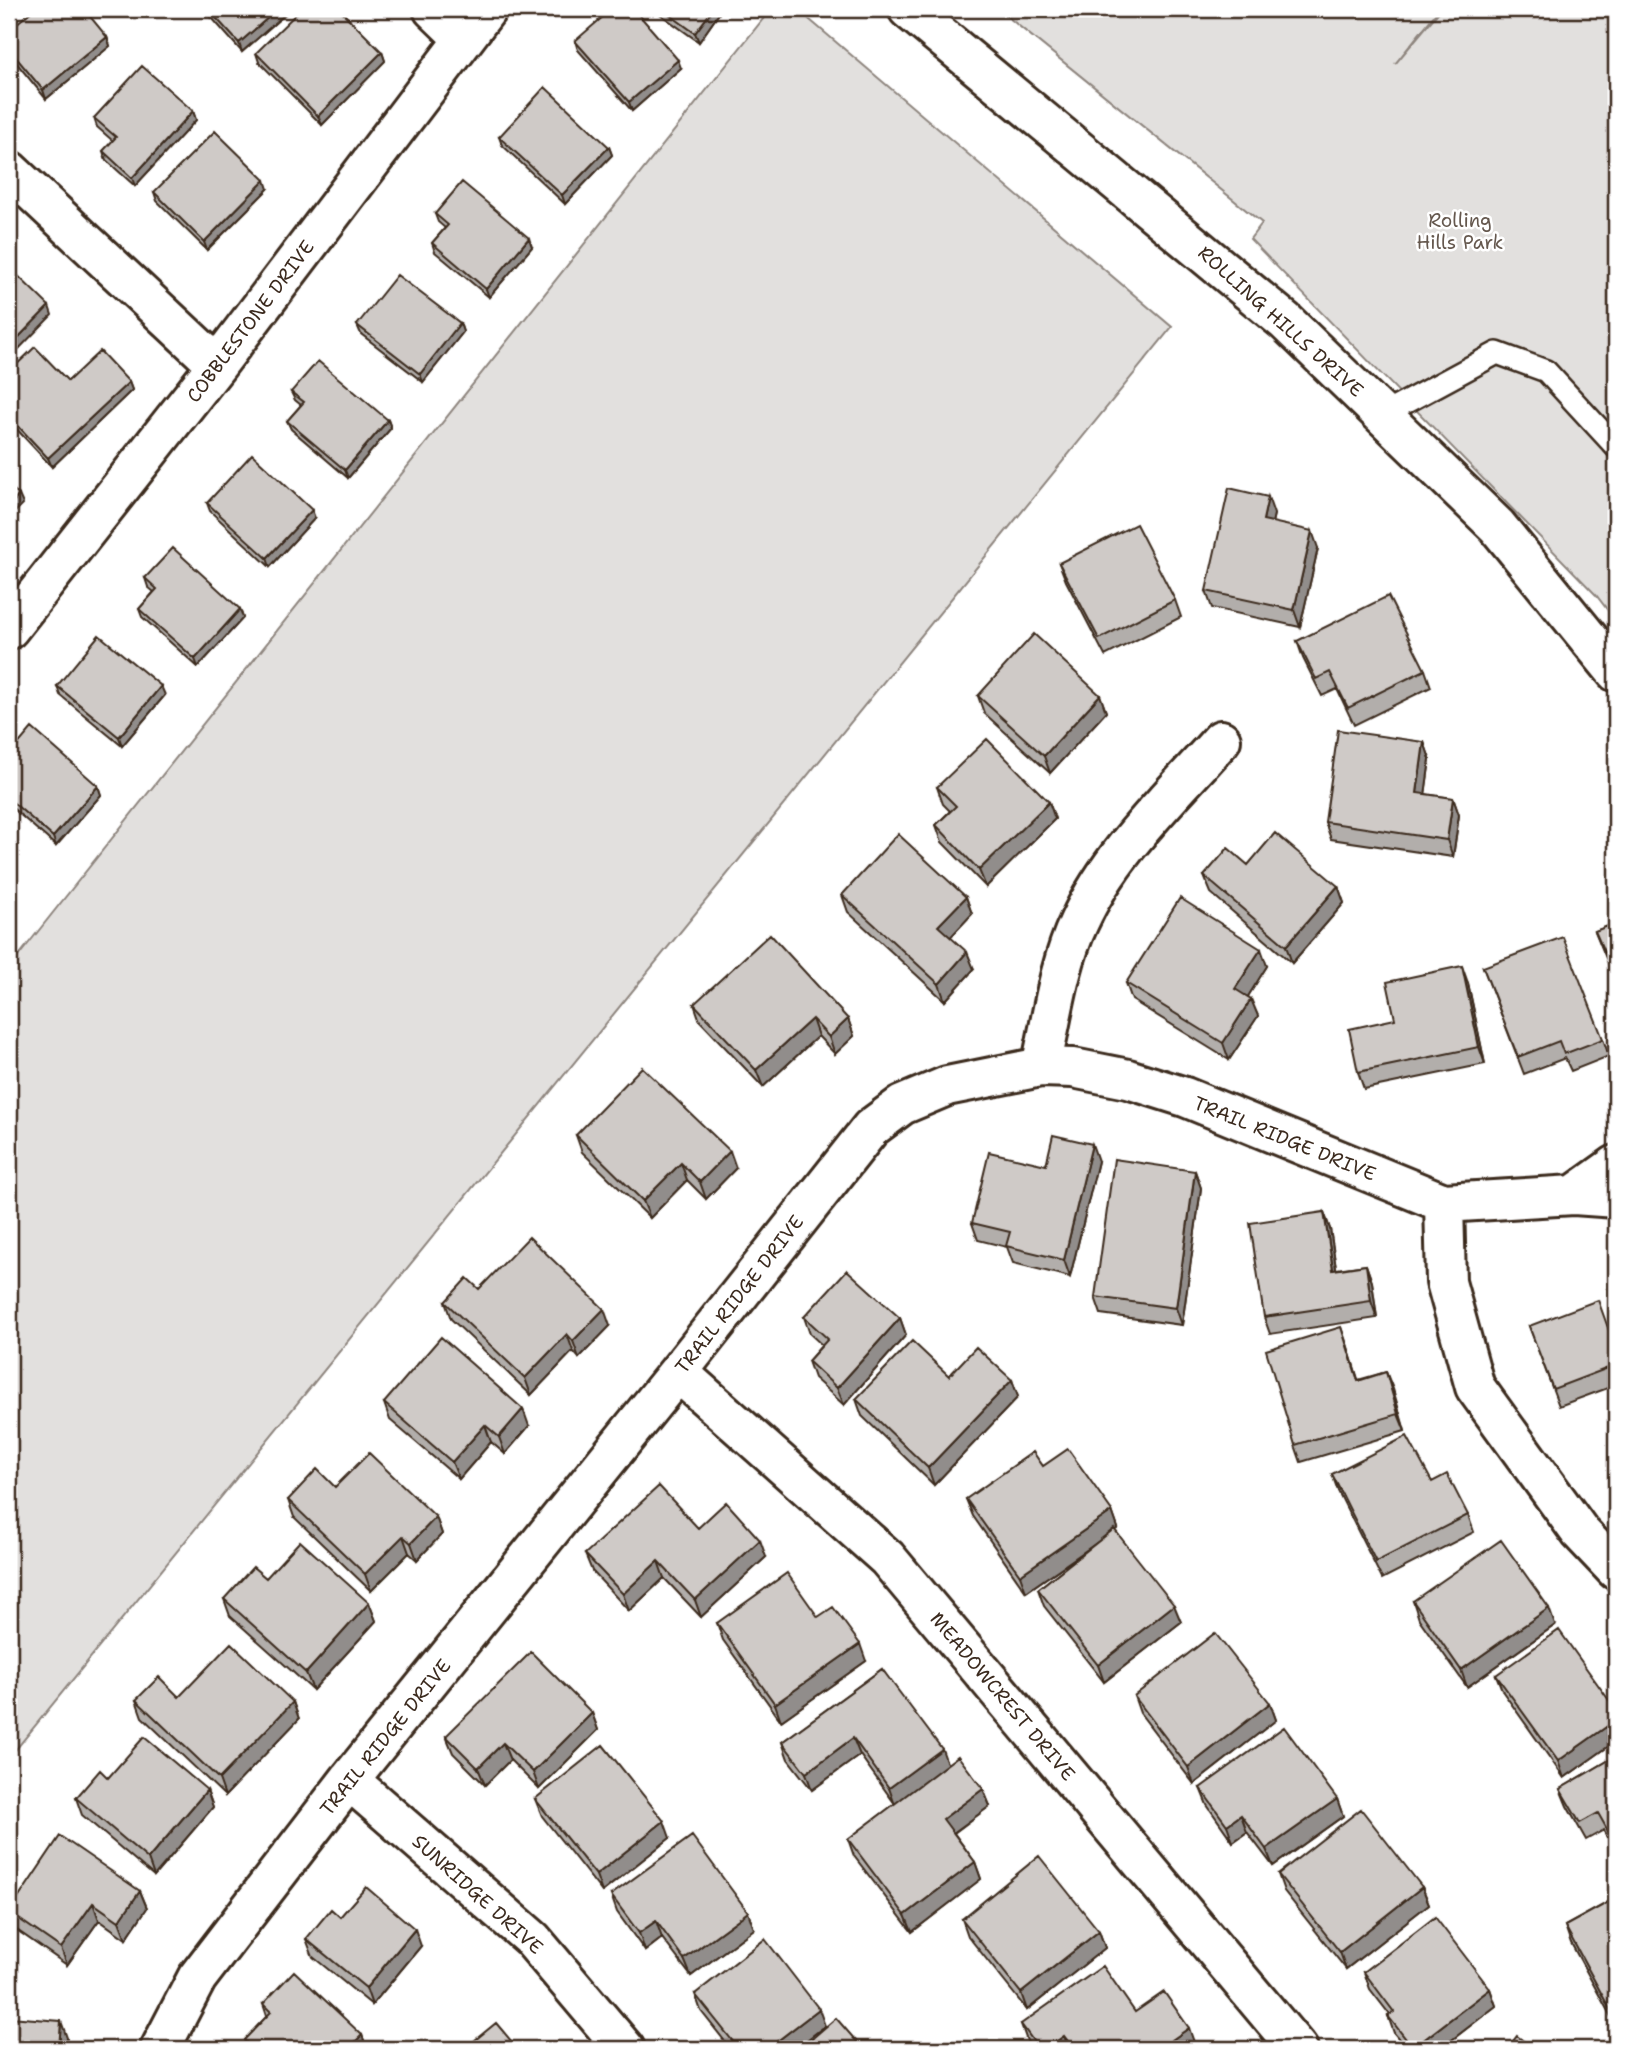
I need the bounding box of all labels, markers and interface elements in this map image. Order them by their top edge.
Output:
park label: Rolling Hills Park [1416,208,1504,255]
street label: COBBLESTONE DRIVE [181,235,320,408]
street label: ROLLING HILLS DRIVE [1193,240,1369,402]
street label: TRAIL RIDGE DRIVE [1190,1090,1380,1187]
street label: TRAIL RIDGE DRIVE [670,1210,809,1379]
street label: MEADOWCREST DRIVE [925,1607,1081,1786]
street label: TRAIL RIDGE DRIVE [314,1654,456,1821]
street label: SUNRIDGE DRIVE [407,1829,548,1960]

